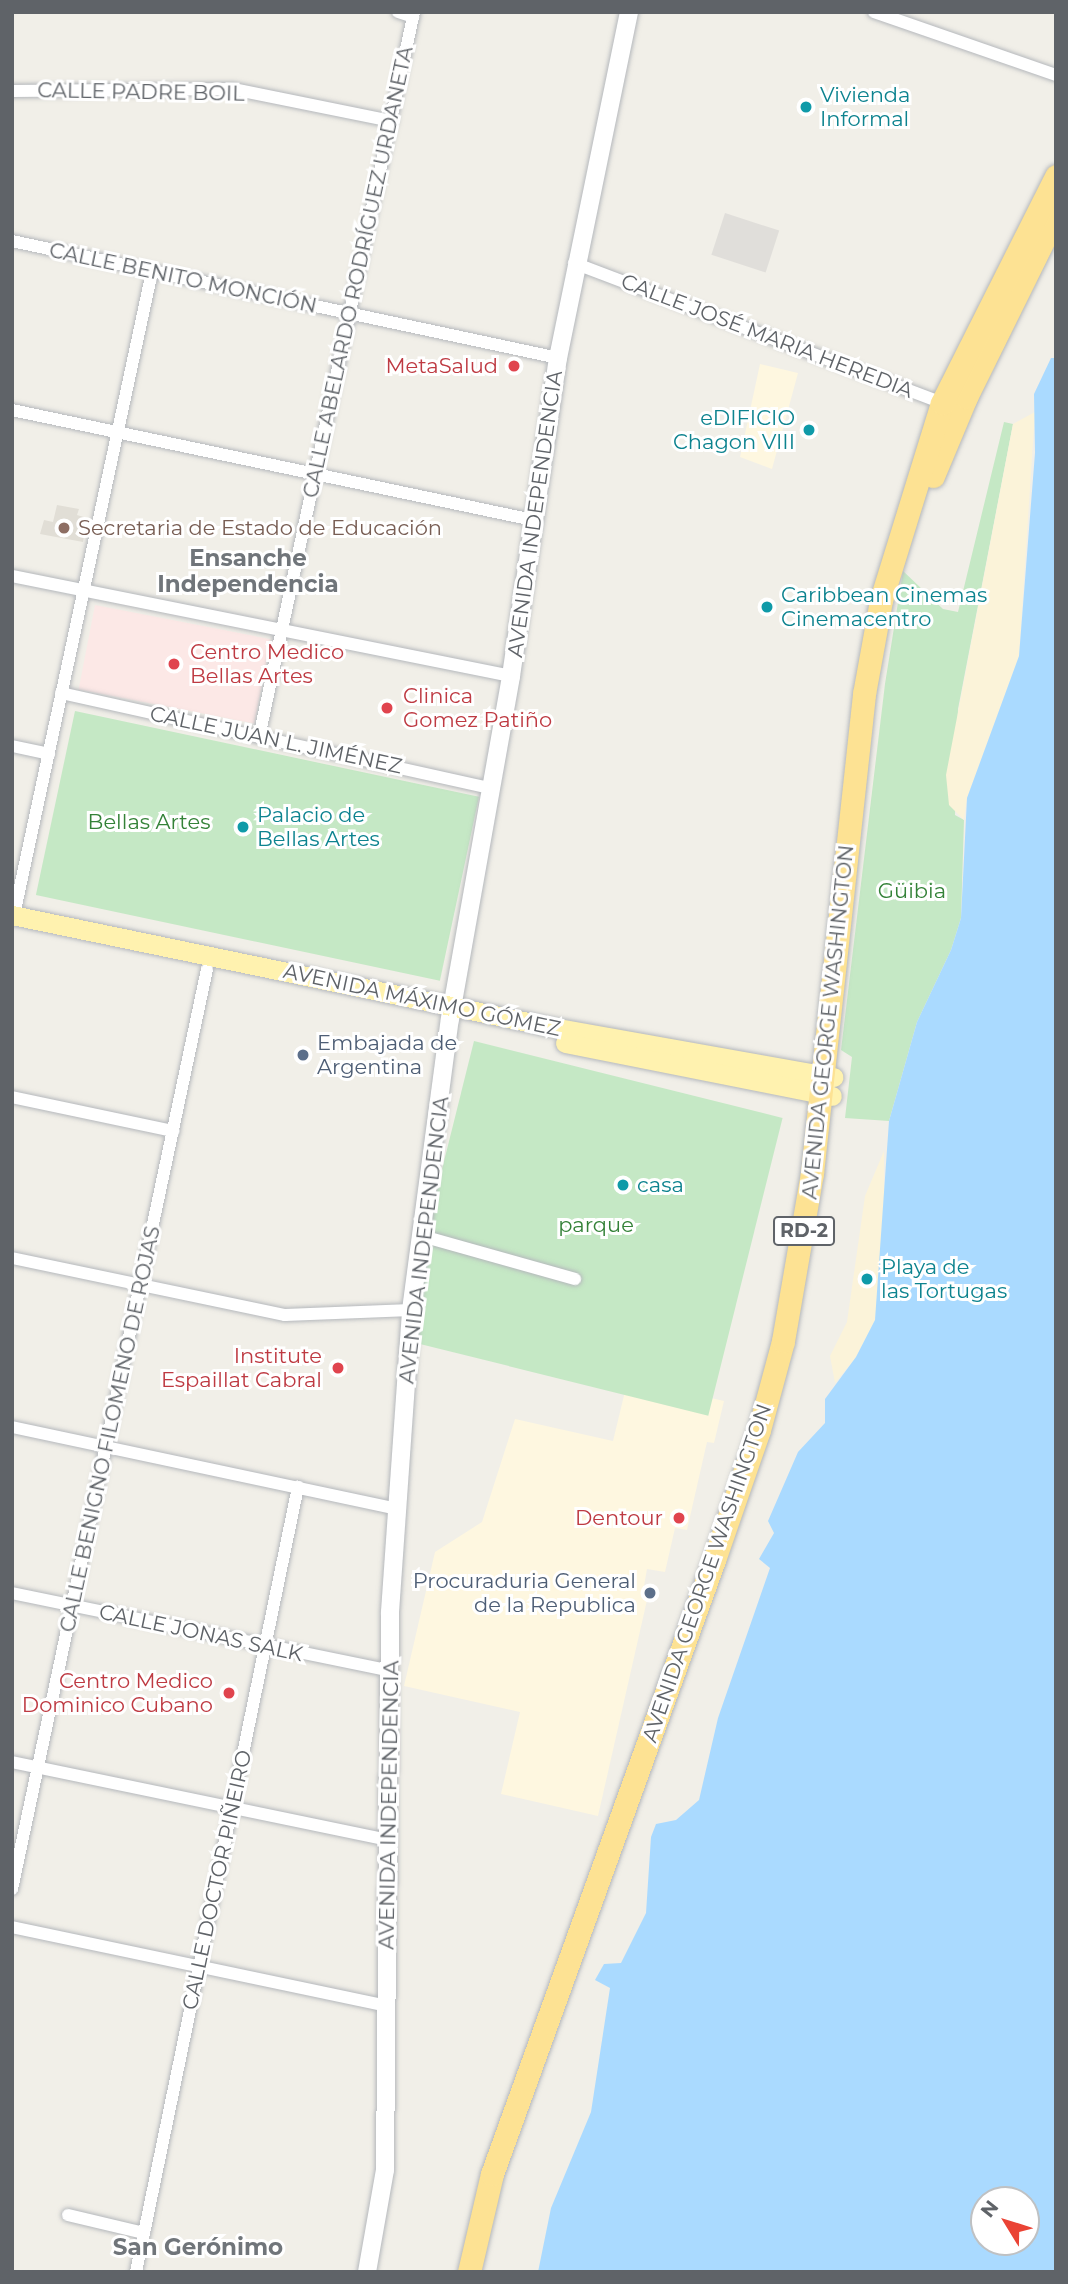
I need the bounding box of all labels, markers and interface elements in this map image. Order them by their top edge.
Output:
street label: CALLE ABELARDO RODRÍGUEZ URDANETA [298,44,418,500]
street label: CALLE PADRE BOIL [37,78,245,106]
place label: Vivienda Informal [820,82,910,132]
marker: Vivienda Informal [798,99,814,115]
street label: CALLE BENITO MONCIÓN [47,237,319,319]
street label: CALLE JOSÉ MARIA HEREDIA [617,269,917,403]
place label: MetaSalud [385,353,498,379]
marker: MetaSalud [504,356,524,376]
street label: AVENIDA INDEPENDENCIA [502,369,568,659]
place label: eDIFICIO Chagon VIII [673,405,795,455]
marker: eDIFICIO Chagon VIII [801,422,817,438]
place label: Secretaria de Estado de Educación [78,515,442,541]
marker: Secretaria de Estado de Educación [56,520,72,536]
district label: Ensanche Independencia [157,544,339,598]
place label: Caribbean Cinemas Cinemacentro [781,582,987,632]
marker: Caribbean Cinemas Cinemacentro [759,599,775,615]
place label: Centro Medico Bellas Artes [190,639,344,689]
marker: Centro Medico Bellas Artes [164,654,184,674]
place label: Clinica Gomez Patiño [403,683,552,733]
marker: Clinica Gomez Patiño [377,698,397,718]
street label: CALLE JUAN L. JIMÉNEZ [148,701,404,779]
place label: Palacio de Bellas Artes [257,802,380,852]
park label: Bellas Artes [88,809,210,835]
marker: Palacio de Bellas Artes [235,819,251,835]
street label: AVENIDA GEORGE WASHINGTON [797,843,859,1201]
park label: Güibia [878,878,946,904]
street label: AVENIDA MÁXIMO GÓMEZ [281,958,563,1042]
place label: Embajada de Argentina [317,1030,457,1080]
marker: Embajada de Argentina [295,1047,311,1063]
street label: AVENIDA INDEPENDENCIA [394,1095,454,1385]
place label: casa [637,1172,684,1198]
marker: casa [615,1177,631,1193]
park label: parque [558,1212,634,1238]
road number: RD-2 [772,1216,836,1246]
street label: CALLE BENIGNO FILOMENO DE ROJAS [55,1224,165,1634]
place label: Playa de las Tortugas [881,1254,1007,1304]
marker: Playa de las Tortugas [859,1271,875,1287]
place label: Institute Espaillat Cabral [161,1343,322,1393]
marker: Institute Espaillat Cabral [328,1358,348,1378]
street label: AVENIDA GEORGE WASHINGTON [637,1400,777,1746]
place label: Dentour [575,1505,663,1531]
marker: Dentour [669,1508,689,1528]
place label: Procuraduria General de la Republica [413,1568,636,1618]
marker: Procuraduria General de la Republica [642,1585,658,1601]
street label: CALLE JONAS SALK [97,1599,305,1667]
street label: AVENIDA INDEPENDENCIA [374,1660,404,1950]
place label: Centro Medico Dominico Cubano [22,1668,213,1718]
marker: Centro Medico Dominico Cubano [219,1683,239,1703]
street label: CALLE DOCTOR PIÑEIRO [177,1748,257,2012]
north arrow [970,2186,1040,2256]
text: N [976,2196,1003,2222]
district label: San Gerónimo [113,2233,283,2261]

